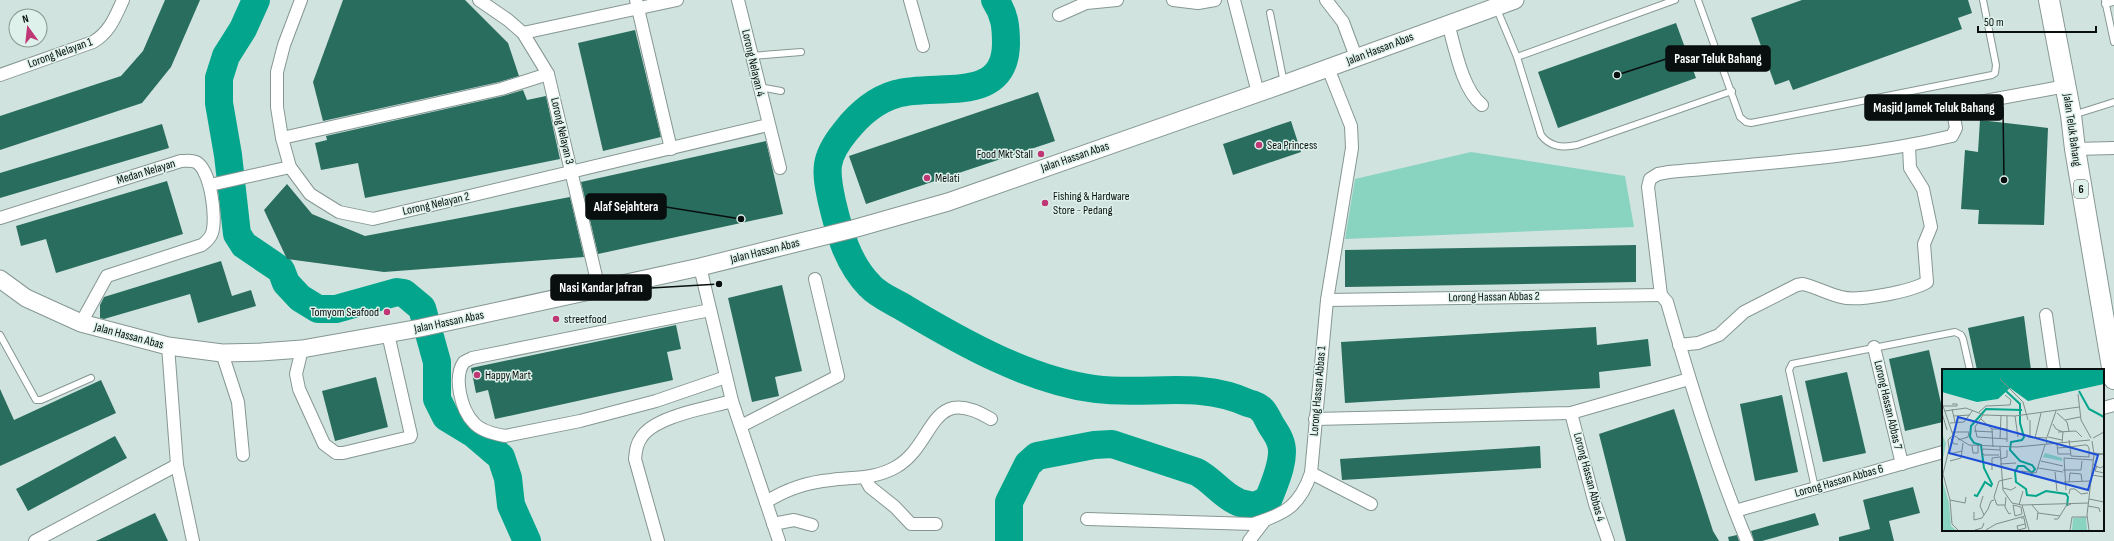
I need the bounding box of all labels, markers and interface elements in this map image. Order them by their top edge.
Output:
north arrow [8,8,48,48]
scale bar [1978,8,2096,34]
text: N [21,12,30,26]
text: 50 m [1984,15,2004,30]
street label: Lorong Nelayan 4 [738,28,768,98]
street label: Jalan Hassan Abas [1343,29,1416,69]
street label: Lorong Nelayan 1 [26,34,95,72]
callout: Pasar Teluk Bahang [1666,46,1770,71]
text: Pasar Teluk Bahang [1674,51,1762,67]
street label: Jalan Teluk Bahang [2059,92,2085,168]
callout: Masjid Jamek Teluk Bahang [1865,95,2003,120]
street label: Lorong Nelayan 3 [547,96,577,166]
text: Masjid Jamek Teluk Bahang [1873,100,1995,116]
street label: Jalan Hassan Abas [1038,138,1111,176]
place label: Sea Princess [1267,138,1317,153]
marker: Sea Princess [1254,140,1264,150]
place label: Food Mkt Stall [977,147,1033,162]
marker: Food Mkt Stall [1036,149,1046,159]
street label: Medan Nelayan [115,156,177,188]
place label: Melati [935,171,960,186]
marker: Melati [922,173,932,183]
road number: 6 [2074,180,2088,198]
street label: Lorong Nelayan 2 [401,189,471,219]
place label: Fishing & Hardware Store - Pedang [1053,189,1130,218]
callout: Alaf Sejahtera [586,194,666,219]
marker: Fishing & Hardware Store - Pedang [1040,198,1050,208]
text: Alaf Sejahtera [593,199,658,215]
street label: Jalan Hassan Abas [728,235,801,267]
callout: Nasi Kandar Jafran [551,275,651,300]
text: Nasi Kandar Jafran [559,280,643,296]
street label: Lorong Hassan Abbas 2 [1448,289,1540,305]
place label: Tomyom Seafood [310,305,379,320]
marker: Tomyom Seafood [382,307,392,317]
street label: Jalan Hassan Abas [412,307,485,337]
place label: streetfood [564,312,607,327]
marker: streetfood [551,314,561,324]
street label: Jalan Hassan Abas [92,319,165,352]
street label: Lorong Hassan Abbas 1 [1307,345,1329,437]
street label: Lorong Hassan Abbas 7 [1870,359,1906,451]
place label: Happy Mart [485,368,531,383]
inset map [1942,369,2104,531]
marker: Happy Mart [472,370,482,380]
street label: Lorong Hassan Abbas 4 [1570,431,1608,523]
street label: Lorong Hassan Abbas 6 [1793,461,1885,501]

